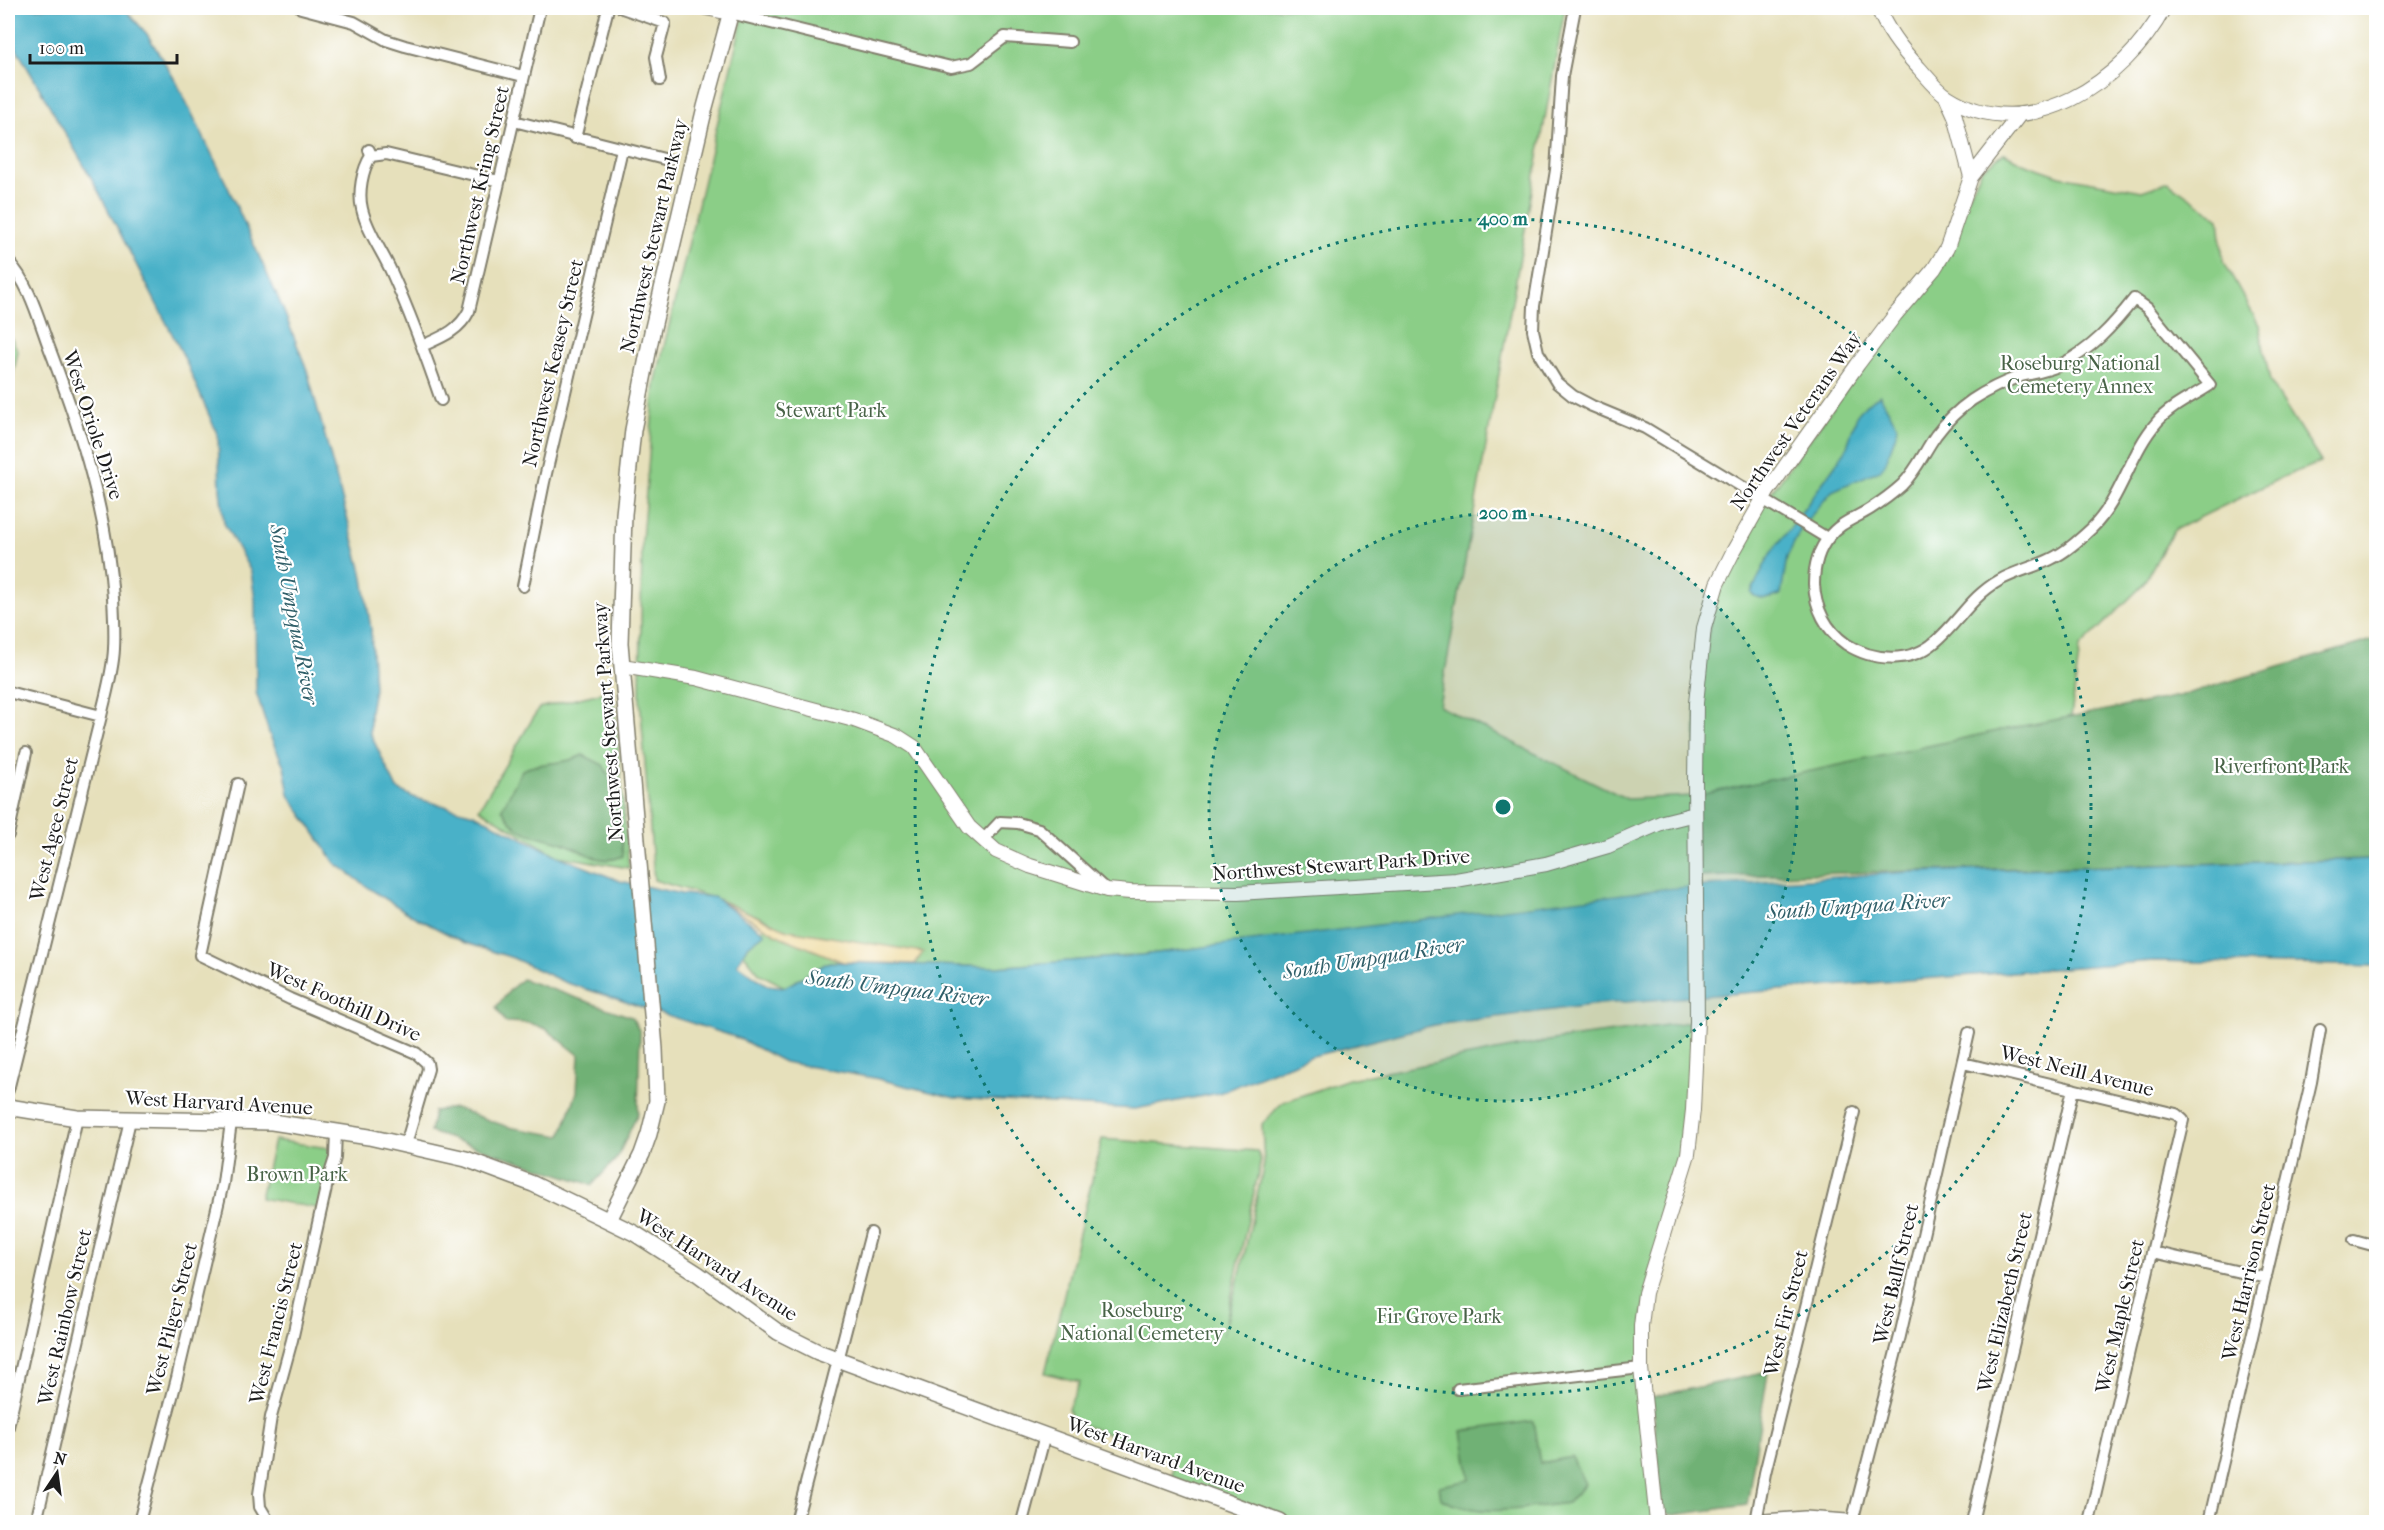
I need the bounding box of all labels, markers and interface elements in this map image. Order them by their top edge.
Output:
scale bar [30,27,177,65]
text: 100 m [39,38,84,59]
street label: Northwest Kring Street [446,84,514,286]
street label: Northwest Stewart Parkway [616,115,692,355]
text: 400 m [1477,209,1529,230]
street label: Northwest Keasey Street [518,257,588,469]
street label: Northwest Veterans Way [1726,326,1867,515]
street label: West Oriole Drive [58,347,128,503]
park label: Roseburg National Cemetery Annex [2000,352,2160,398]
park label: Stewart Park [776,399,887,422]
text: 200 m [1479,503,1528,524]
water label: South Umpqua River [265,521,324,708]
street label: Northwest Stewart Parkway [588,600,628,842]
street label: West Agee Street [25,755,83,904]
park label: Riverfront Park [2213,755,2350,778]
centre of rings [1493,797,1513,817]
street label: Northwest Stewart Park Drive [1211,845,1471,885]
water label: South Umpqua River [1765,888,1952,924]
water label: South Umpqua River [1280,932,1467,984]
street label: West Foothill Drive [262,957,425,1046]
water label: South Umpqua River [804,965,991,1011]
street label: West Neill Avenue [1997,1041,2156,1101]
street label: West Harvard Avenue [124,1087,313,1119]
park label: Brown Park [246,1163,349,1186]
street label: West Harrison Street [2217,1181,2281,1364]
street label: West Ballf Street [1868,1201,1923,1348]
street label: West Harvard Avenue [631,1204,802,1326]
street label: West Elizabeth Street [1973,1209,2037,1395]
street label: West Rainbow Street [33,1226,97,1409]
street label: West Maple Street [2091,1237,2149,1396]
street label: West Pilger Street [142,1240,202,1399]
street label: West Francis Street [244,1240,307,1407]
street label: West Fir Street [1759,1248,1813,1379]
park label: Roseburg National Cemetery [1060,1299,1225,1345]
park label: Fir Grove Park [1376,1305,1502,1328]
street label: West Harvard Avenue [1063,1412,1248,1498]
north arrow [27,1443,87,1503]
text: N [52,1448,69,1470]

